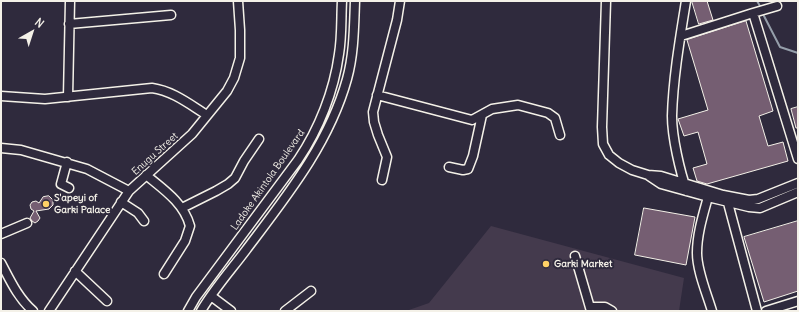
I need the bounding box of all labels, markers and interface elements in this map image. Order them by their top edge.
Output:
north arrow [12,12,52,52]
text: N [32,15,47,31]
street label: Ladoke Akintola Boulevard [229,127,307,233]
street label: Enugu Street [129,130,181,178]
place label: S'apeyi of Garki Palace [54,192,110,216]
marker: S'apeyi of Garki Palace [41,199,51,209]
place label: Garki Market [554,258,612,270]
marker: Garki Market [541,259,551,269]

